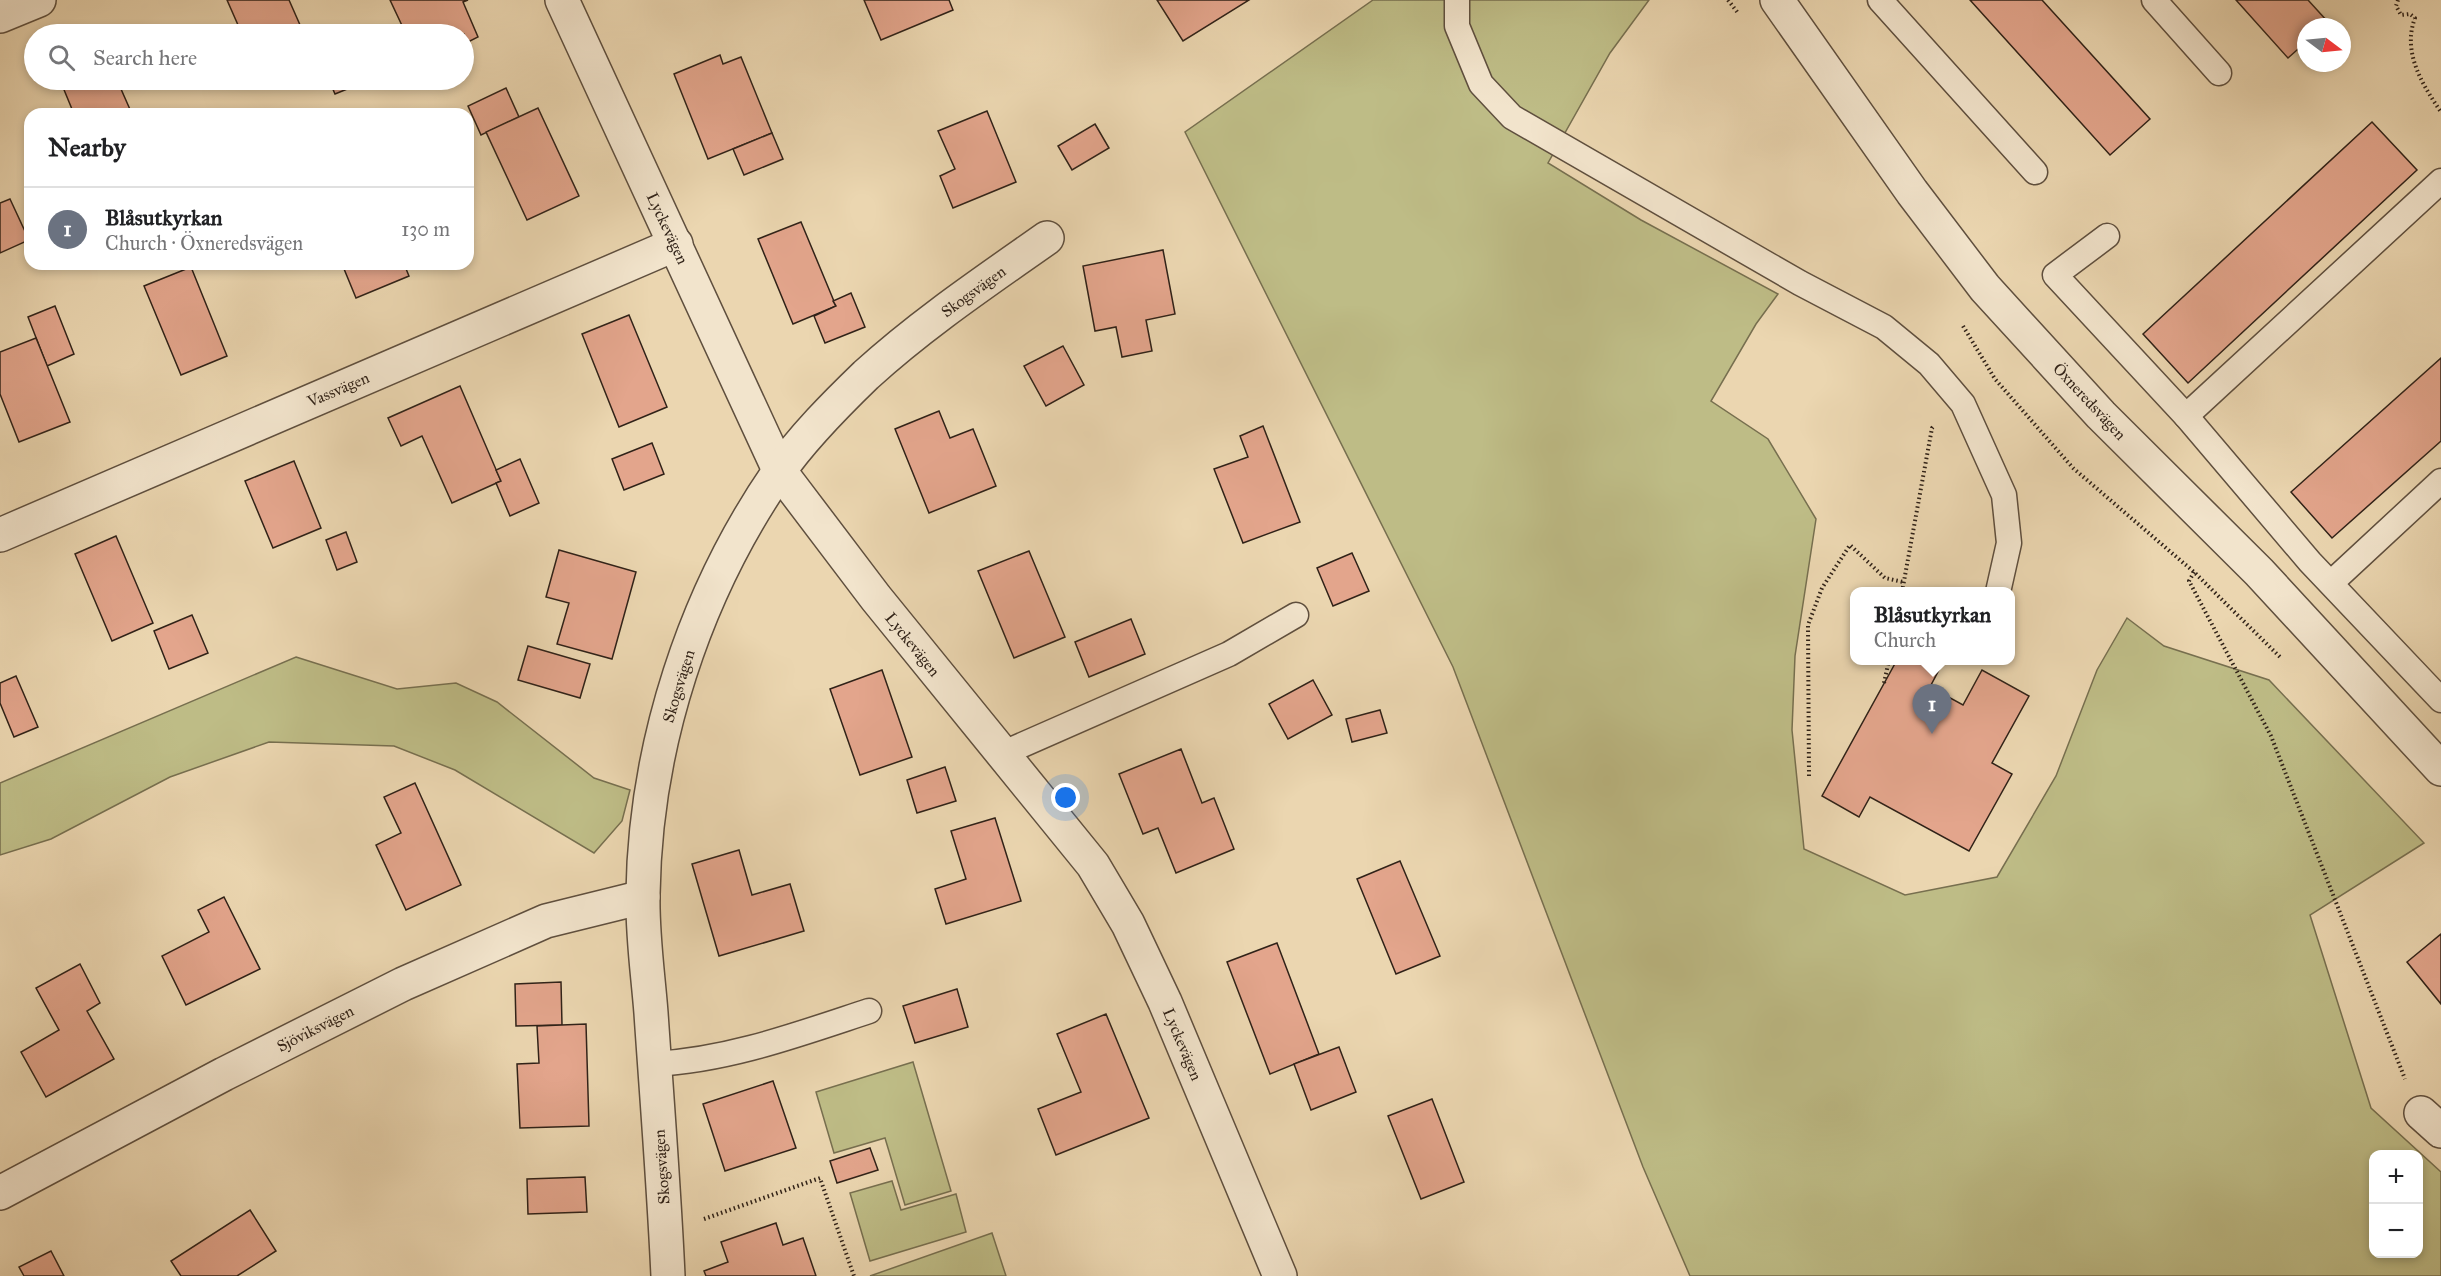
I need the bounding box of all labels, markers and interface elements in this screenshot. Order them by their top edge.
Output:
north arrow [2297,18,2351,72]
search box [24,24,474,90]
icon: search [45,41,78,74]
text: Search here [93,44,197,71]
text: Nearby [48,131,126,163]
street label: Lyckevägen [642,189,693,268]
text: Blåsutkyrkan [105,204,222,231]
text: 1 [64,217,71,241]
text: 130 m [401,217,450,241]
text: Church · Öxneredsvägen [105,231,303,255]
street label: Skogsvägen [937,261,1010,322]
street label: Öxneredsvägen [2048,358,2131,445]
street label: Vassvägen [303,368,373,412]
popup [1850,587,2015,665]
text: Blåsutkyrkan [1874,601,1991,628]
street label: Lyckevägen [880,608,944,681]
text: Church [1874,628,1936,652]
street label: Skogsvägen [658,647,700,725]
pin: 1 [1912,684,1952,734]
your location [1051,783,1080,812]
street label: Sjöviksvägen [274,1001,358,1057]
street label: Lyckevägen [1158,1005,1206,1084]
street label: Skogsvägen [649,1128,675,1205]
map controls [2369,1150,2423,1258]
button: + [2369,1150,2423,1204]
button: − [2369,1204,2423,1258]

